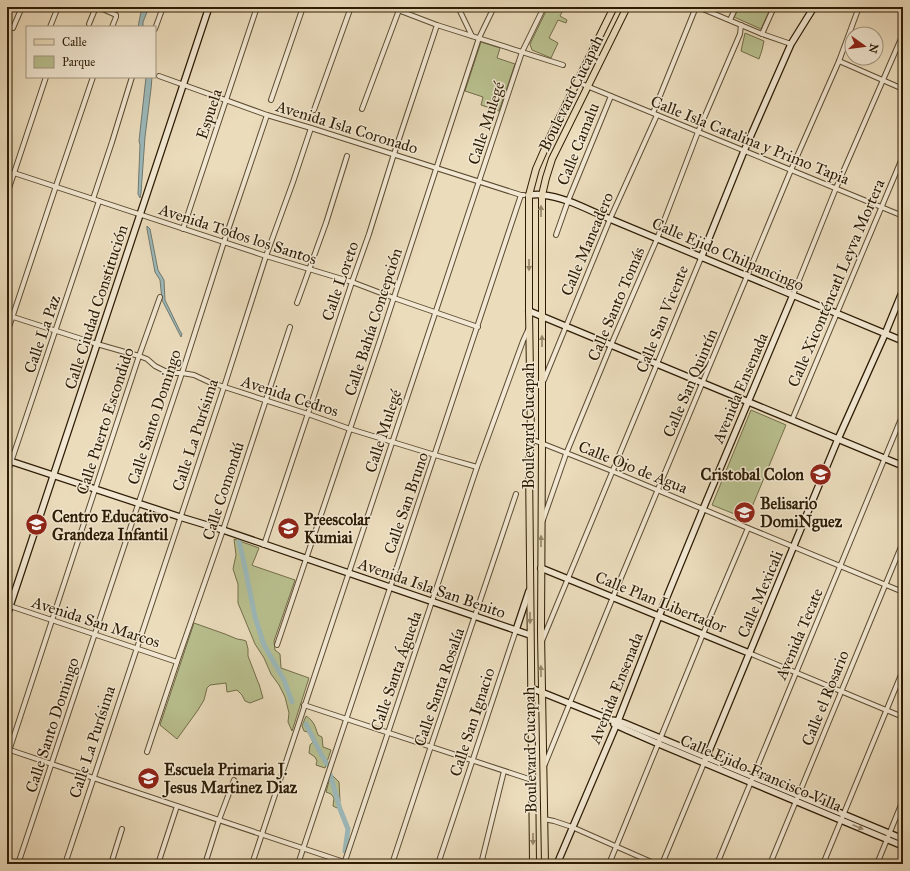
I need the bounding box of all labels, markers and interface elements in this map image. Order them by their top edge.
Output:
legend [26,26,156,78]
north arrow [844,26,884,66]
street label: Boulevard Cucapah [535,32,607,154]
text: Calle [62,35,87,49]
text: N [866,42,881,55]
text: Parque [62,55,95,70]
street label: Calle Mulegé [464,79,509,167]
street label: Espuela [192,86,226,141]
street label: Calle Isla Catalina y Primo Tapia [648,91,852,189]
street label: Avenida Isla Coronado [273,96,420,158]
street label: Calle Camalu [553,100,603,188]
street label: Calle Xiconténcatl Leyva Mortera [784,176,889,390]
street label: Calle Maneadero [557,189,617,299]
street label: Avenida Todos los Santos [156,199,319,269]
one-way arrow [538,204,544,217]
street label: Calle Ejido Chilpancingo [649,213,807,296]
street label: Calle Ciudad Constitución [60,222,132,392]
street label: Calle Loreto [318,239,362,323]
street label: Calle Santo Tomás [583,244,649,364]
street label: Calle Bahía Concepción [340,245,406,398]
one-way arrow [526,259,532,272]
street label: Calle San Vicente [632,262,692,376]
street label: Calle La Paz [20,292,64,376]
street label: Calle San Quintín [659,326,722,440]
street label: Avenida Ensenada [708,330,772,447]
one-way arrow [539,334,545,347]
street label: Calle Puerto Escondido [72,345,138,497]
street label: Calle Santo Domingo [123,347,186,487]
street label: Boulevard Cucapah [519,363,538,489]
street label: Avenida Cedros [238,371,341,421]
street label: Calle La Purísima [168,376,222,494]
street label: Calle Mulegé [361,387,406,475]
street label: Calle Ojo de Agua [575,436,691,499]
street label: Calle Comondú [198,439,248,543]
street label: Calle San Bruno [380,450,432,556]
school or university icon: Cristobal Colon [807,461,833,487]
place label: Cristobal Colon [701,465,804,484]
place label: Belisario DomiNguez [760,494,843,532]
school or university icon: Belisario DomiNguez [732,499,758,525]
place label: Centro Educativo Grandeza Infantil [52,507,169,544]
place label: Preescolar Kumiai [304,510,371,547]
school or university icon: Centro Educativo Grandeza Infantil [23,512,49,538]
school or university icon: Preescolar Kumiai [276,515,302,541]
one-way arrow [538,534,544,547]
street label: Calle Mexicali [733,547,787,641]
street label: Avenida Isla San Benito [355,554,508,622]
street label: Calle Plan Libertador [593,567,729,637]
street label: Avenida Tecate [771,585,827,684]
street label: Avenida San Marcos [29,592,163,652]
street label: Calle Santa Águeda [366,608,426,734]
one-way arrow [527,612,533,625]
street label: Calle Santa Rosalía [410,625,468,749]
street label: Avenida Ensenada [585,629,647,747]
street label: Calle el Rosario [797,648,853,748]
street label: Calle Santo Domingo [21,655,84,795]
one-way arrow [538,664,544,677]
street label: Calle San Ignacio [445,665,499,779]
street label: Calle La Purísima [65,683,119,801]
street label: Boulevard Cucapah [519,686,541,813]
street label: Calle Ejido Francisco Villa [677,730,845,816]
place label: Escuela Primaria J. Jesus Martinez Diaz [162,760,298,798]
school or university icon: Escuela Primaria J. Jesus Martinez Diaz [136,765,162,791]
one-way arrow [853,825,865,831]
one-way arrow [530,833,536,846]

